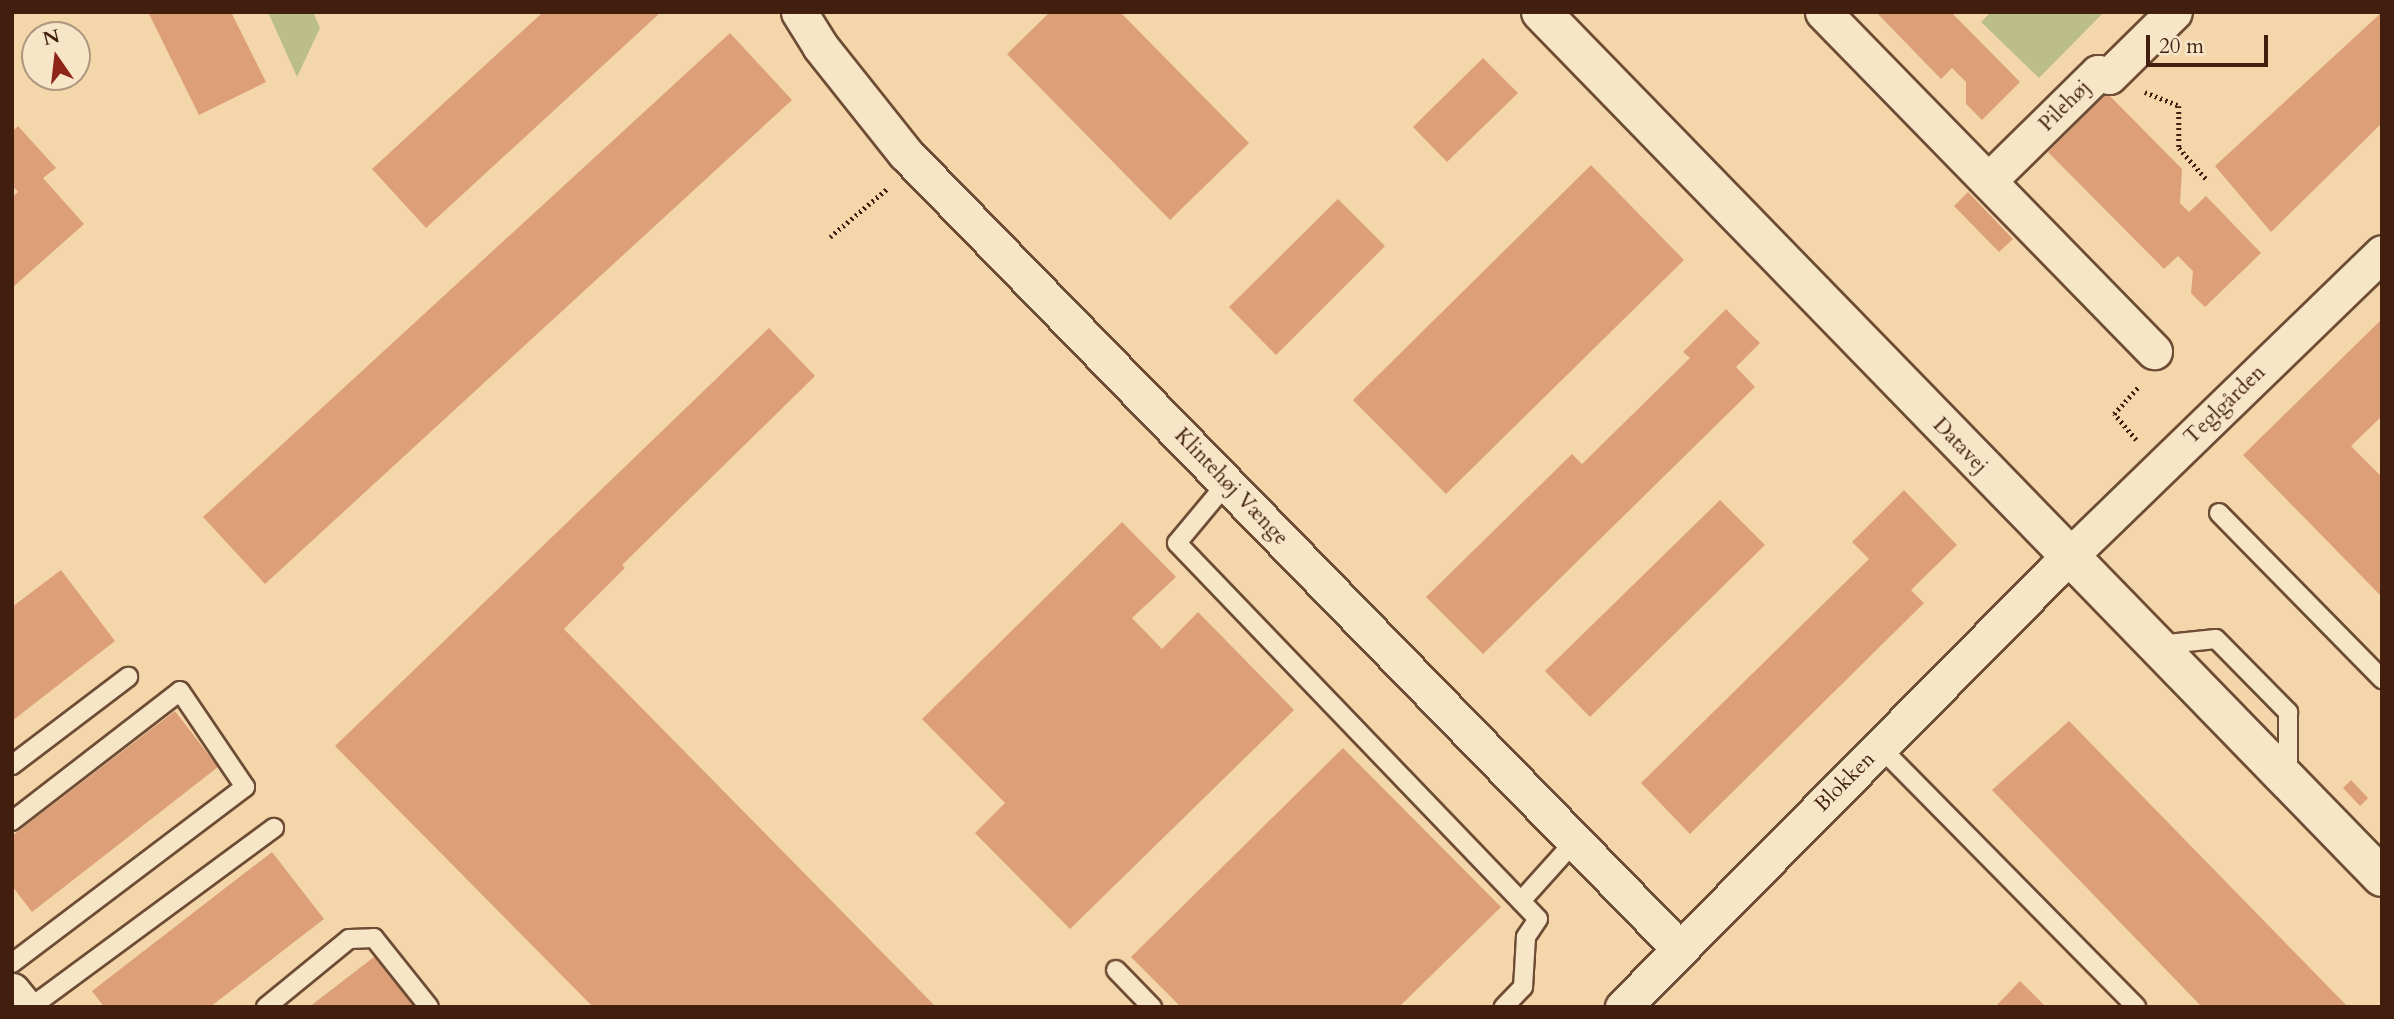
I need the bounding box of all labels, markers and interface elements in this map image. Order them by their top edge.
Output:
north arrow [21,21,91,91]
scale bar [2149,21,2272,65]
text: N [40,23,63,52]
text: 20 m [2159,32,2204,61]
street label: Pilehøj [2034,75,2096,137]
street label: Teglgården [2179,360,2271,450]
street label: Datavej [1927,413,1993,479]
street label: Klintehøj Vænge [1169,423,1293,551]
street label: Blokken [1810,747,1880,817]

